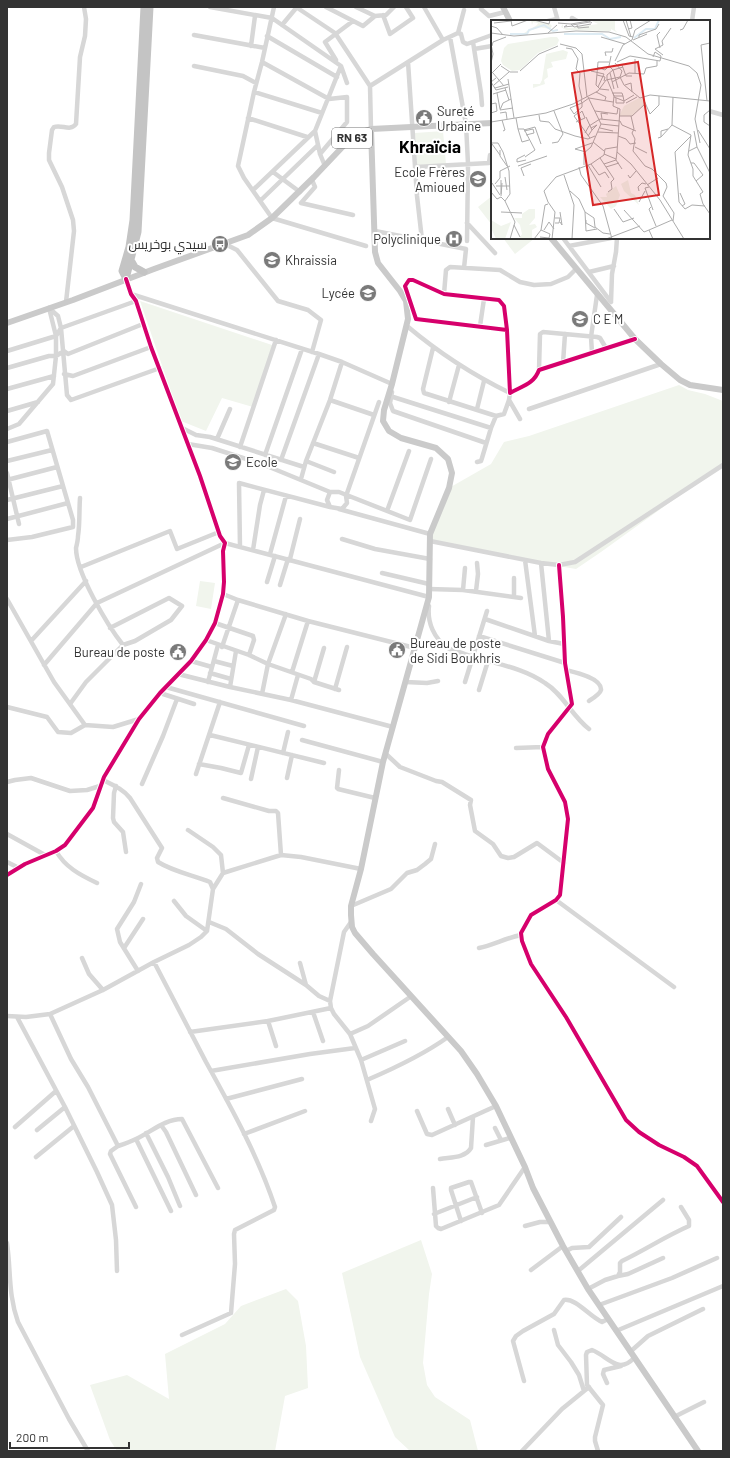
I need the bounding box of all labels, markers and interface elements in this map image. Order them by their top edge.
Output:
inset map [491,20,710,239]
place label: Sureté Urbaine [437,103,481,134]
public building icon: Sureté Urbaine [414,108,434,128]
road number: RN 63 [332,128,372,148]
district label: Khraïcia [399,136,461,156]
place label: Ecole Frères Amioued [394,164,465,195]
school or university icon: Ecole Frères Amioued [468,169,488,189]
hospital icon: Polyclinique [444,229,464,249]
place label: Polyclinique [373,231,441,247]
bus stop icon: سيدي بوخريس [210,234,230,254]
place label: سيدي بوخريس [128,236,207,255]
school or university icon: Khraissia [262,250,282,270]
place label: Khraissia [285,252,337,268]
school or university icon: Lycée [358,283,378,303]
place label: Lycée [321,285,355,301]
school or university icon: C E M [570,309,590,329]
place label: C E M [593,311,623,327]
school or university icon: Ecole [223,452,243,472]
place label: Ecole [246,454,278,470]
place label: Bureau de poste de Sidi Boukhris [410,635,501,666]
public building icon: Bureau de poste de Sidi Boukhris [387,640,407,660]
public building icon: Bureau de poste [168,642,188,662]
place label: Bureau de poste [74,644,165,660]
scale bar [10,1424,129,1450]
text: 200 m [16,1430,48,1444]

